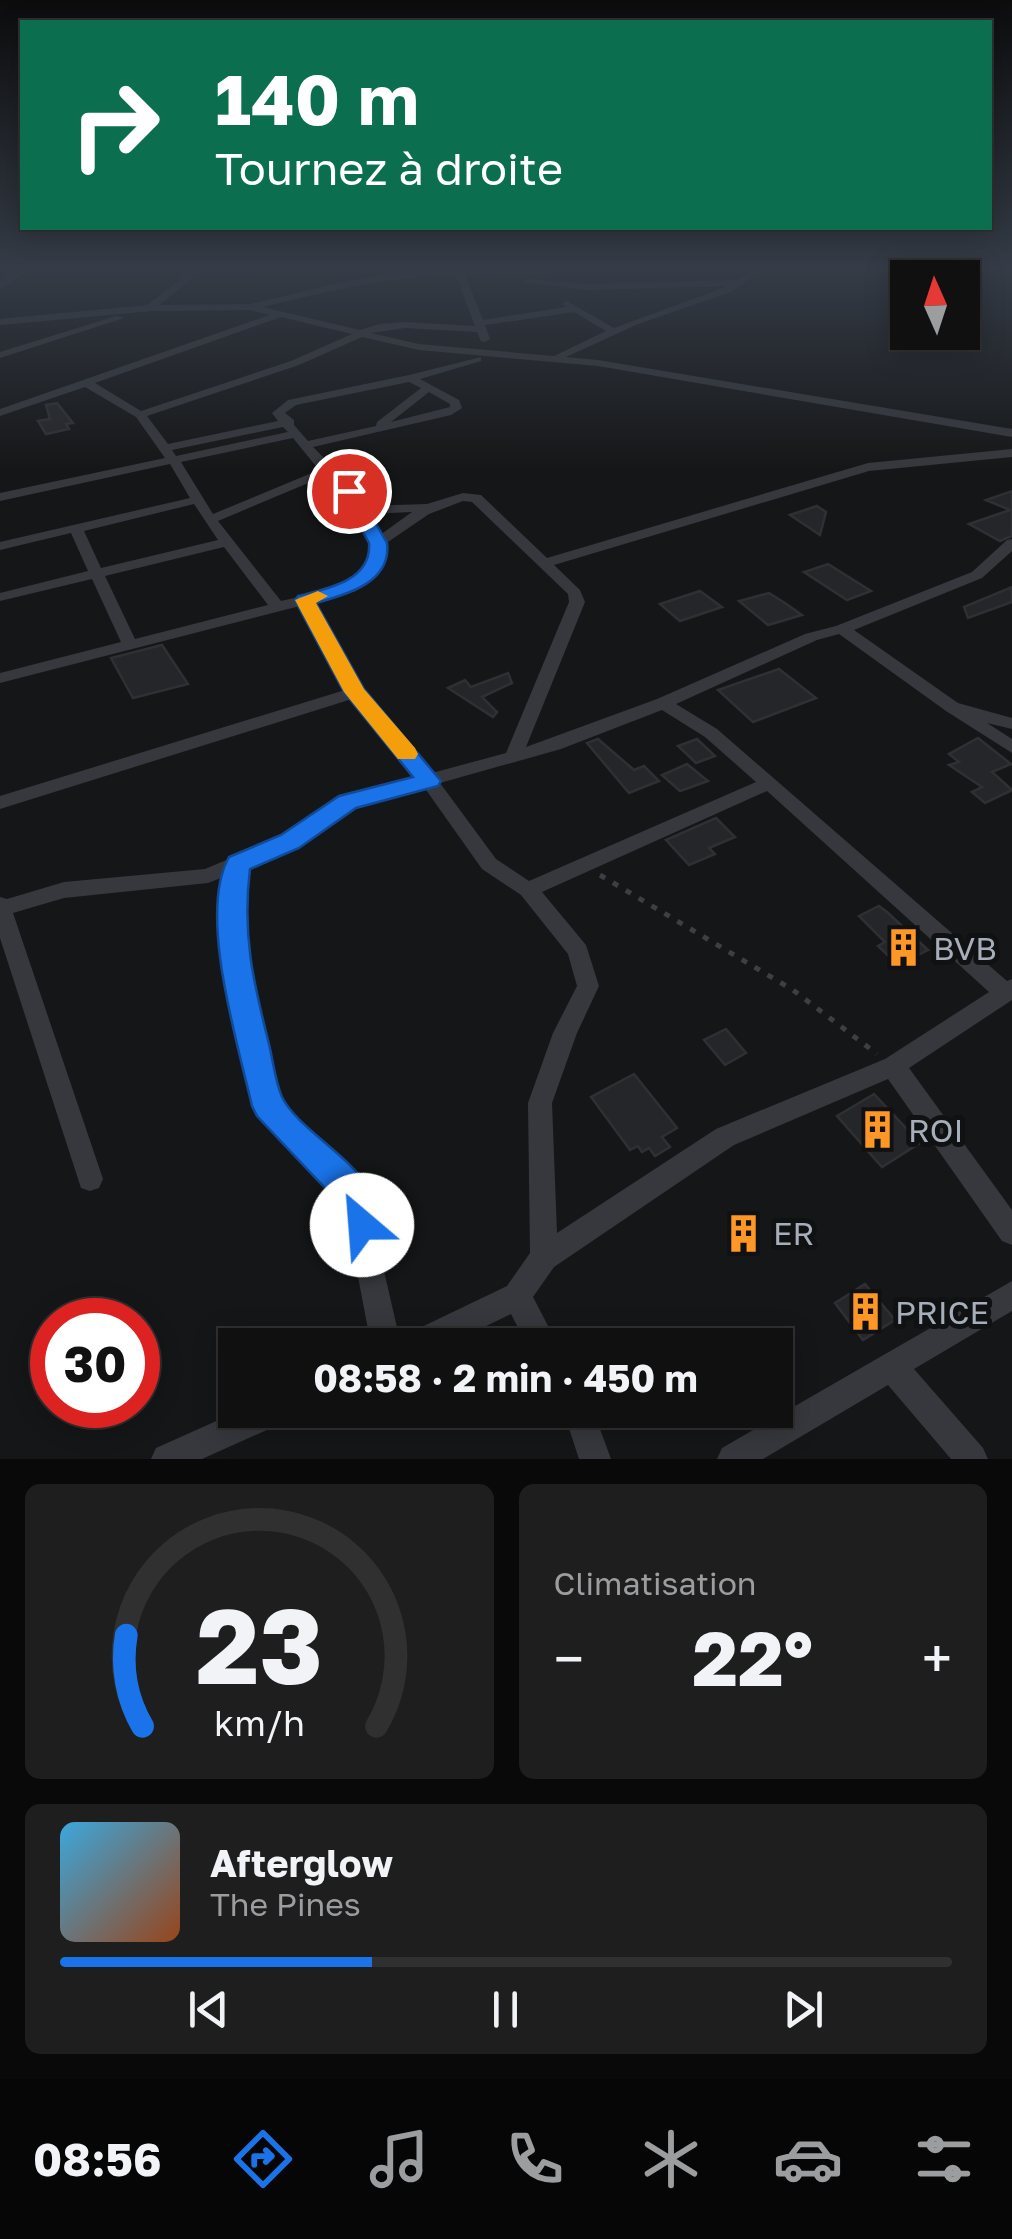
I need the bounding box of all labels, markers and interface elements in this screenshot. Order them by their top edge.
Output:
text: 140 m [215,56,419,140]
icon: right [50,60,180,190]
text: Tournez à droite [215,141,563,195]
north arrow [890,260,980,350]
map controls [890,260,980,350]
pin [307,449,392,534]
icon: arrive [322,464,377,519]
building icon: BVB [882,927,924,969]
place label: BVB [933,929,997,967]
building icon: ROI [857,1109,899,1151]
place label: ROI [908,1111,964,1149]
position arrow [310,1173,414,1277]
building icon: ER [722,1212,764,1254]
place label: ER [773,1214,814,1252]
building icon: PRICE [844,1291,886,1333]
place label: PRICE [895,1293,989,1331]
speed limit sign: 30 [30,1298,160,1428]
text: 08:58 · 2 min · 450 m [313,1355,698,1400]
text: Climatisation [554,1564,757,1602]
text: 23 [196,1582,323,1707]
text: 22° [692,1612,813,1703]
text: − [554,1625,584,1691]
text: + [922,1625,952,1691]
text: km/h [214,1701,305,1744]
text: Afterglow [210,1840,393,1885]
text: The Pines [210,1885,361,1923]
icon: previous [181,1982,236,2037]
icon: pause [478,1982,533,2037]
icon: next [776,1982,831,2037]
icon: directions [228,2124,298,2194]
icon: music [364,2124,434,2194]
icon: phone [500,2124,570,2194]
icon: climate [636,2124,706,2194]
icon: car [773,2124,843,2194]
icon: filters [909,2124,979,2194]
text: 08:56 [33,2132,162,2186]

